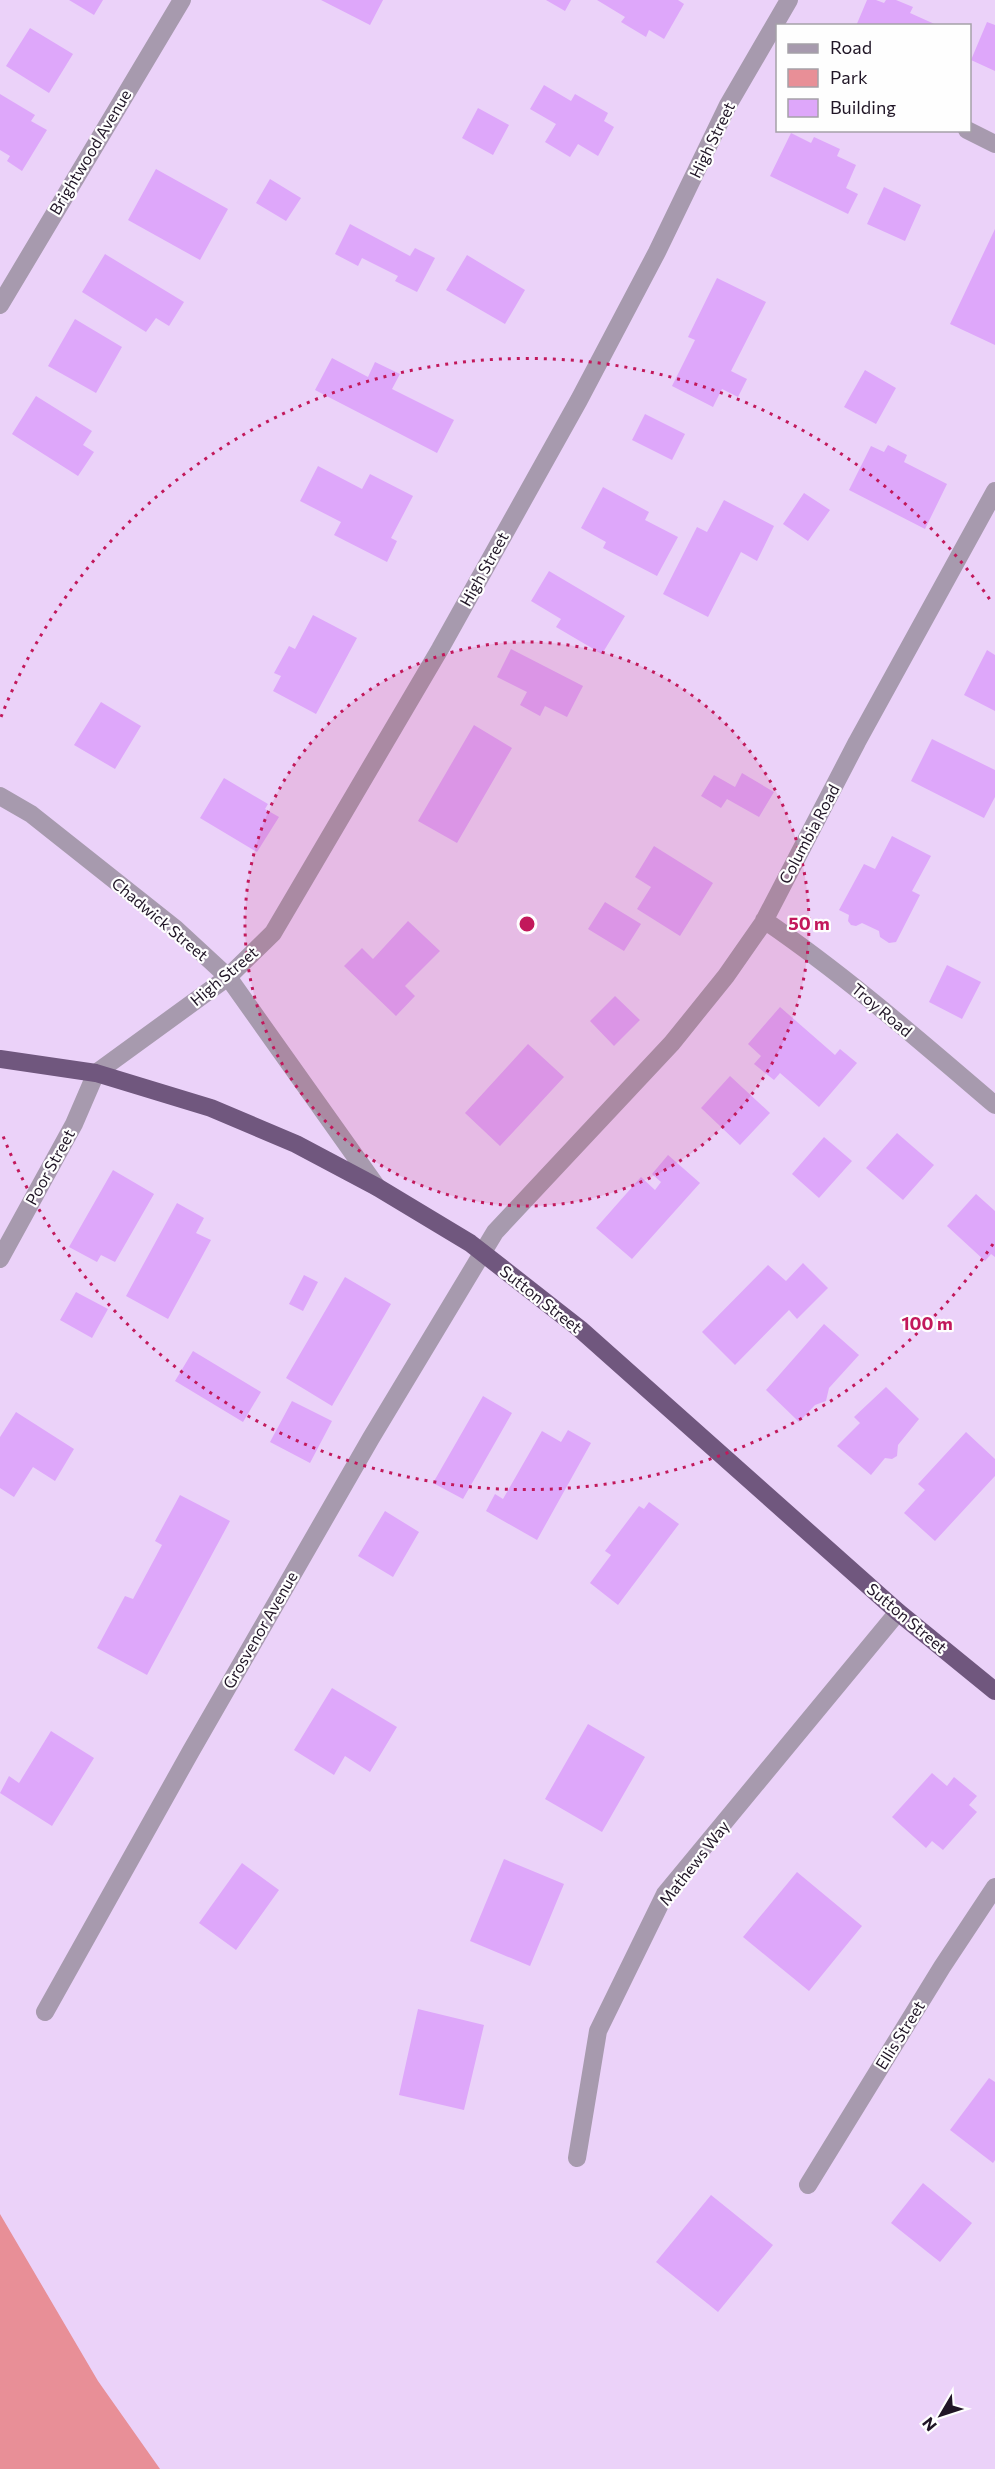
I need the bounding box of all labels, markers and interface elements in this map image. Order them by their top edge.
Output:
legend [776,24,971,132]
text: Road [830,36,872,58]
text: Park [830,66,868,88]
street label: Brightwood Avenue [45,86,134,218]
text: Building [830,96,896,118]
street label: High Street [685,98,738,181]
street label: High Street [455,528,512,609]
street label: Columbia Road [774,781,843,887]
street label: Chadwick Street [108,873,213,965]
text: 50 m [788,912,830,934]
centre of rings [517,914,537,934]
street label: High Street [186,942,262,1009]
street label: Troy Road [848,979,916,1040]
street label: Poor Street [21,1125,78,1208]
street label: Sutton Street [497,1261,586,1337]
text: 100 m [901,1312,953,1334]
street label: Grosvenor Avenue [218,1568,301,1692]
street label: Sutton Street [864,1579,951,1657]
street label: Mathews Way [655,1816,733,1909]
street label: Ellis Street [871,1997,928,2073]
north arrow [911,2385,971,2445]
text: N [918,2414,940,2435]

